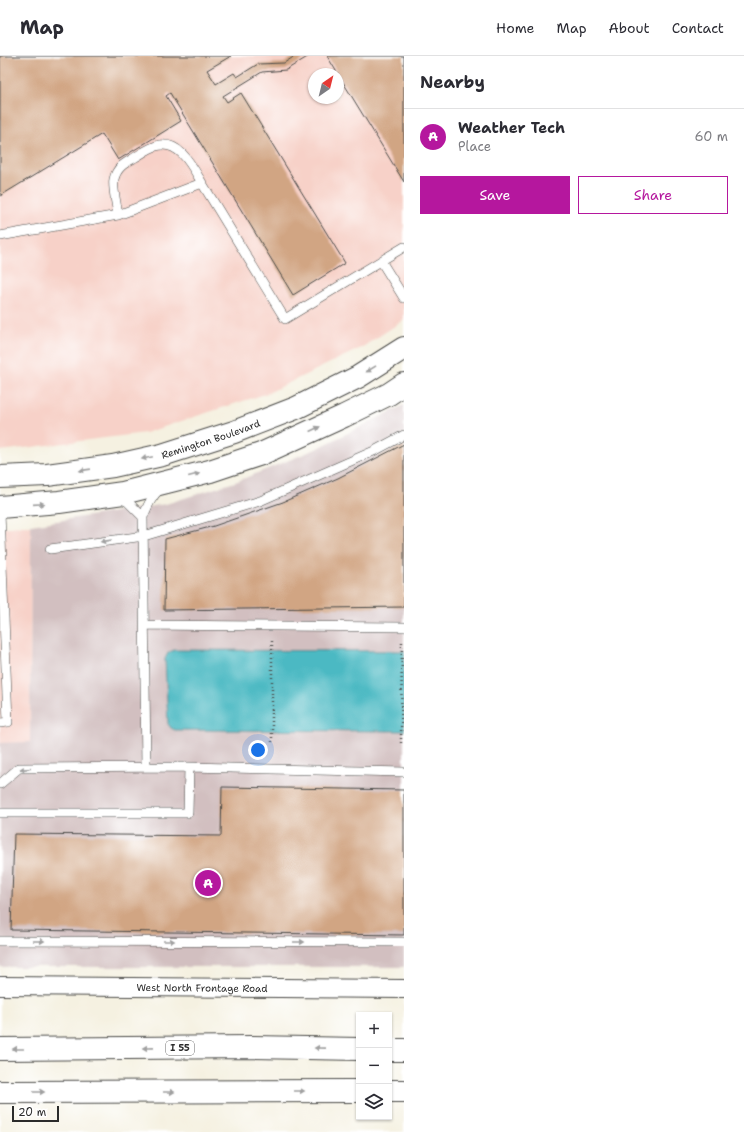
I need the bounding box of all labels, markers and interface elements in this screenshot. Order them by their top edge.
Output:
text: Map [20,15,64,40]
text: Home [496,19,535,37]
text: Map [557,19,587,37]
text: About [609,19,650,37]
text: Contact [672,19,724,37]
north arrow [308,68,344,104]
text: Nearby [420,71,485,93]
text: Weather Tech [458,118,565,138]
text: A [428,128,438,145]
text: 60 m [695,128,728,145]
text: Place [458,138,491,155]
button: Save [420,176,570,214]
button: Share [578,176,728,214]
one-way arrow [366,365,376,373]
street label: Remington Boulevard [160,416,263,462]
one-way arrow [310,426,321,432]
one-way arrow [141,456,153,462]
one-way arrow [78,467,91,473]
one-way arrow [188,472,200,478]
one-way arrow [33,500,45,507]
one-way arrow [99,538,112,544]
your location [248,740,268,760]
one-way arrow [19,765,31,772]
pin: A [195,868,221,898]
one-way arrow [33,938,46,944]
one-way arrow [163,938,176,944]
one-way arrow [293,939,306,945]
street label: West North Frontage Road [136,981,268,995]
map controls [356,1012,392,1120]
button: + [356,1012,392,1048]
road number: I 55 [166,1041,194,1055]
one-way arrow [141,1045,154,1051]
one-way arrow [313,1045,326,1051]
one-way arrow [11,1046,24,1052]
button: − [356,1048,392,1084]
button: layers [356,1084,392,1120]
one-way arrow [293,1088,306,1094]
one-way arrow [33,1089,46,1095]
one-way arrow [163,1089,176,1095]
scale bar [12,1104,59,1123]
text: 20 m [18,1105,46,1120]

